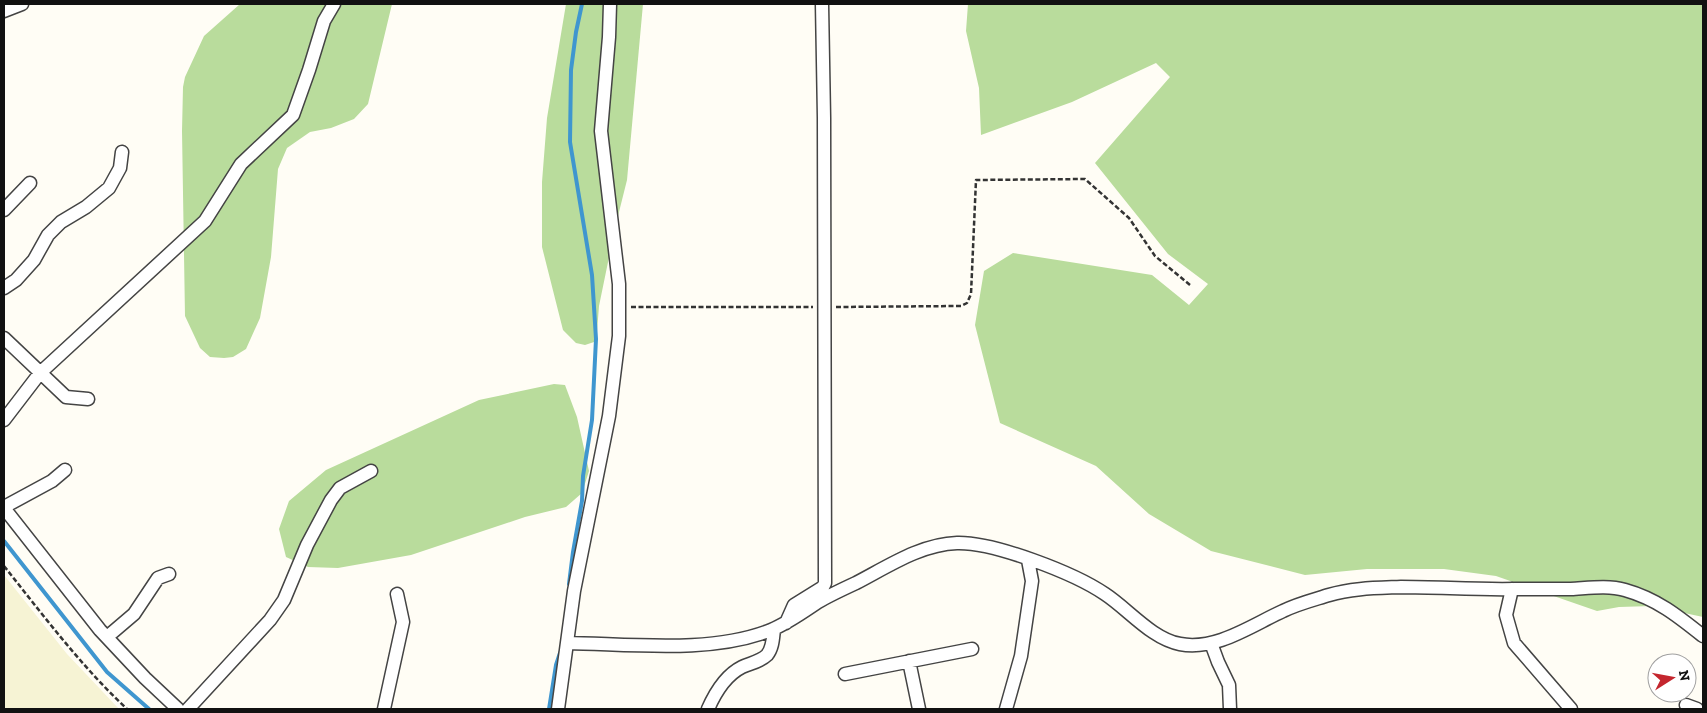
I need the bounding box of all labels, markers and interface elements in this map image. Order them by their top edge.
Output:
north arrow [1647,653,1697,703]
text: N [1675,669,1694,683]

